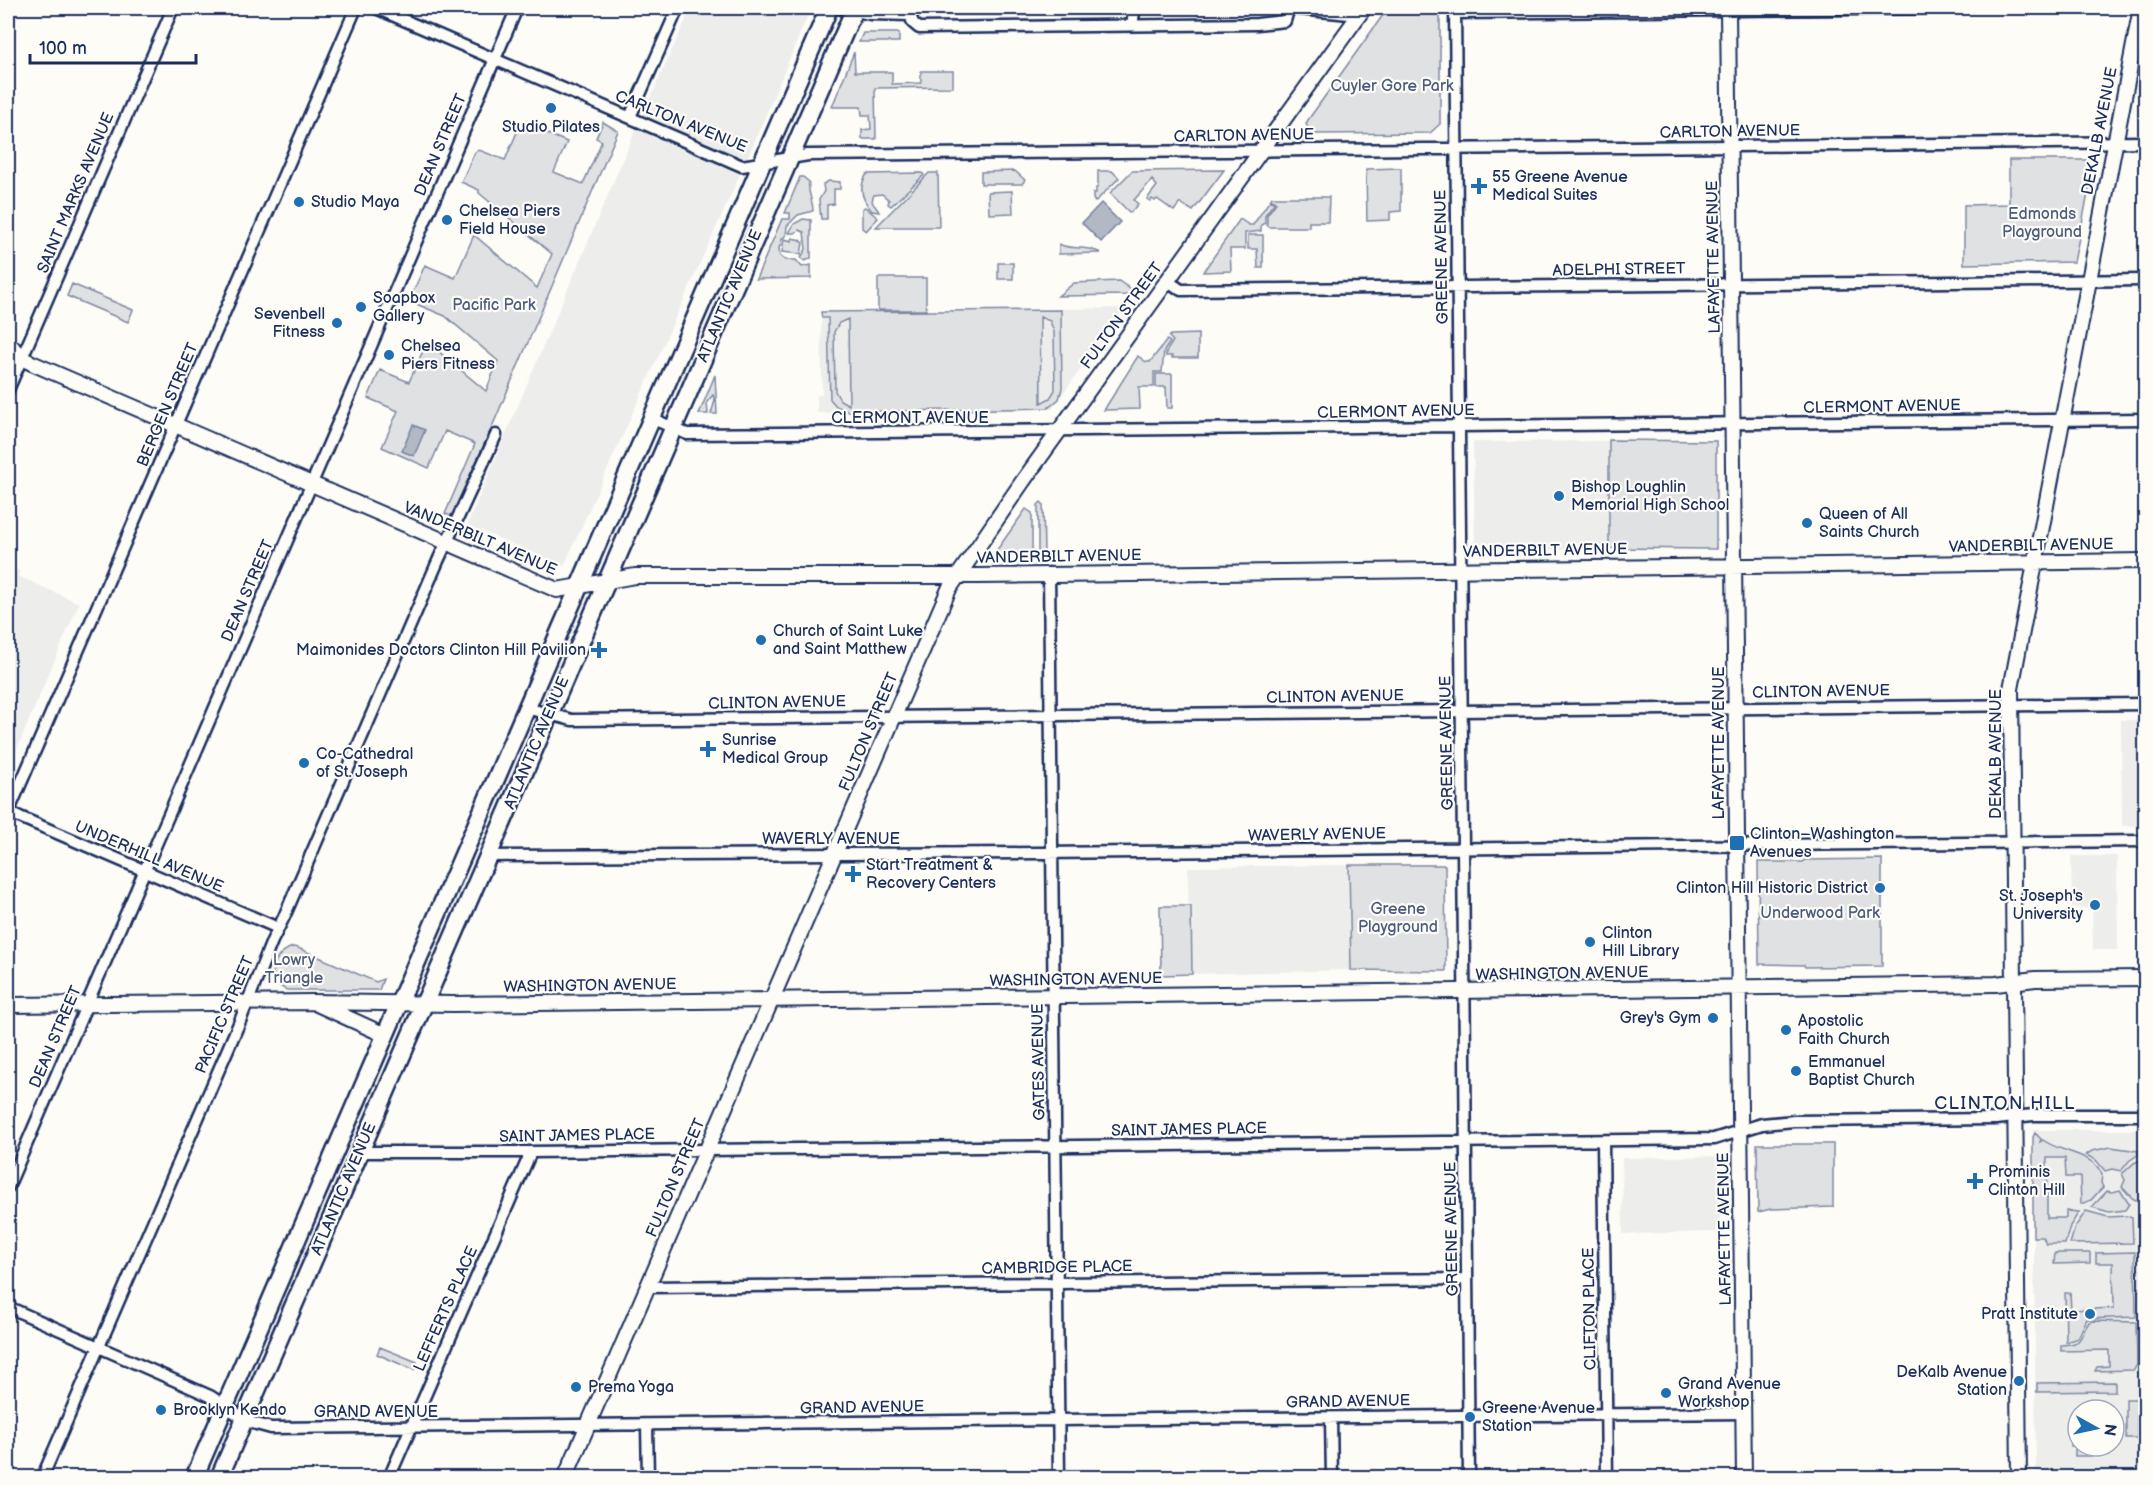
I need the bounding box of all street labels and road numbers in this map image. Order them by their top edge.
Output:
street label: DEKALB AVENUE [2078,65,2122,197]
street label: CARLTON AVENUE [612,87,750,157]
street label: DEAN STREET [411,91,471,199]
street label: SAINT MARKS AVENUE [33,110,119,276]
street label: CARLTON AVENUE [1660,121,1800,143]
street label: CARLTON AVENUE [1174,125,1314,147]
street label: LAFAYETTE AVENUE [1703,180,1725,334]
street label: GREENE AVENUE [1431,190,1453,324]
street label: ATLANTIC AVENUE [693,227,767,365]
street label: FULTON STREET [1077,259,1167,373]
street label: ADELPHI STREET [1552,259,1686,281]
street label: BERGEN STREET [133,340,203,470]
street label: CLERMONT AVENUE [1803,396,1961,418]
street label: CLERMONT AVENUE [1317,401,1475,423]
street label: CLERMONT AVENUE [831,409,989,428]
street label: VANDERBILT AVENUE [400,498,560,580]
street label: VANDERBILT AVENUE [1948,535,2114,557]
street label: DEAN STREET [218,537,278,645]
street label: VANDERBILT AVENUE [1462,540,1628,562]
street label: VANDERBILT AVENUE [976,546,1142,568]
street label: LAFAYETTE AVENUE [1710,666,1729,820]
street label: FULTON STREET [835,669,903,794]
street label: ATLANTIC AVENUE [500,674,574,812]
street label: GREENE AVENUE [1436,676,1458,810]
street label: CLINTON AVENUE [1752,681,1890,703]
street label: CLINTON AVENUE [1266,686,1404,708]
street label: DEKALB AVENUE [1987,689,2006,819]
street label: CLINTON AVENUE [708,692,846,714]
street label: UNDERHILL AVENUE [72,817,226,897]
street label: WAVERLY AVENUE [1248,824,1386,846]
street label: WAVERLY AVENUE [762,830,900,849]
street label: PACIFIC STREET [192,953,258,1077]
street label: WASHINGTON AVENUE [1475,963,1649,985]
street label: WASHINGTON AVENUE [989,969,1163,991]
street label: WASHINGTON AVENUE [503,975,677,997]
street label: DEAN STREET [26,983,86,1091]
street label: GATES AVENUE [1028,1003,1050,1121]
street label: FULTON STREET [642,1115,710,1240]
street label: SAINT JAMES PLACE [1111,1119,1267,1141]
street label: ATLANTIC AVENUE [307,1120,381,1258]
street label: SAINT JAMES PLACE [499,1125,655,1147]
street label: LAFAYETTE AVENUE [1714,1152,1736,1306]
street label: GREENE AVENUE [1441,1162,1463,1296]
street label: LEFFERTS PLACE [410,1244,482,1374]
street label: CLIFTON PLACE [1579,1247,1601,1371]
street label: CAMBRIDGE PLACE [981,1257,1133,1279]
street label: GRAND AVENUE [1286,1391,1410,1413]
street label: GRAND AVENUE [800,1397,924,1419]
street label: GRAND AVENUE [314,1403,438,1422]

